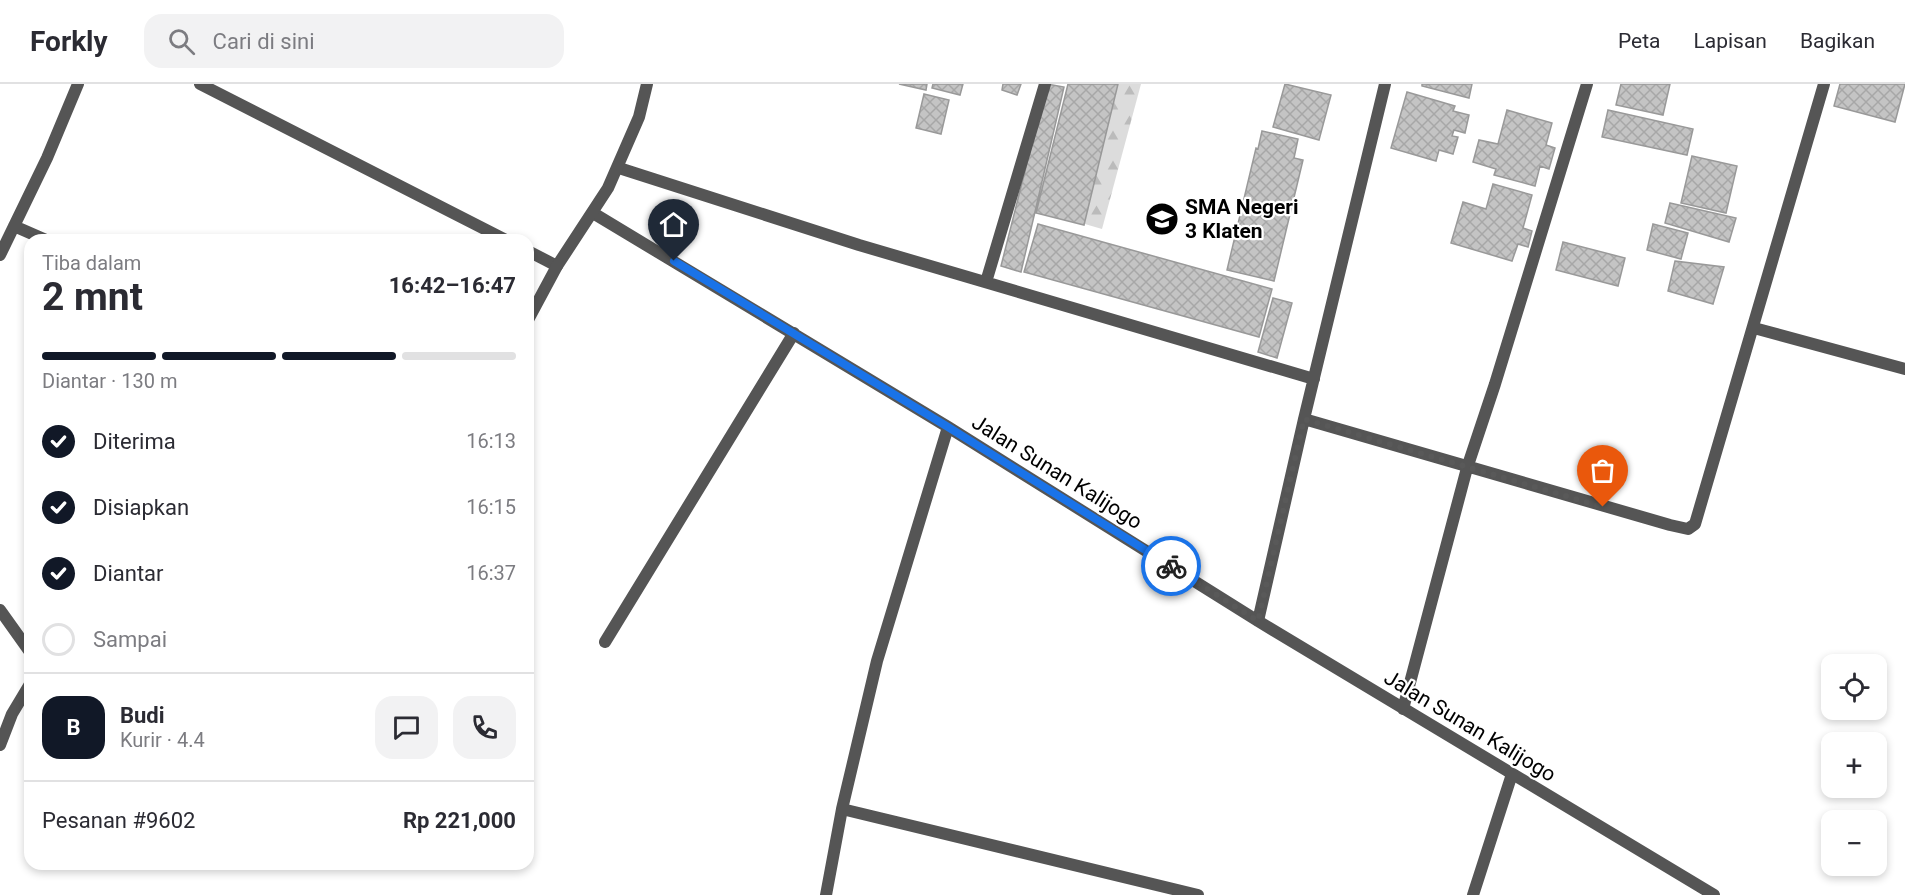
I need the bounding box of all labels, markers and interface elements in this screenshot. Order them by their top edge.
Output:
search box [144,14,564,68]
text: Forkly [30,25,108,58]
icon: search [165,25,198,58]
text: Cari di sini [213,29,315,54]
text: Peta [1618,29,1660,53]
text: Lapisan [1693,29,1767,53]
text: Bagikan [1800,29,1875,53]
place label: SMA Negeri 3 Klaten [1185,195,1299,243]
pin [648,199,699,261]
school or university icon: SMA Negeri 3 Klaten [1144,201,1180,237]
icon: home [657,208,690,241]
text: Tiba dalam [42,251,141,275]
text: 16:42–16:47 [389,273,516,298]
text: 2 mnt [42,274,143,320]
text: Diantar · 130 m [42,369,177,393]
street label: Jalan Sunan Kalijogo [968,410,1146,534]
icon: check [42,425,75,458]
text: Diterima [93,429,176,454]
text: 16:13 [466,429,516,453]
pin [1577,445,1628,507]
icon: bag [1586,454,1619,487]
icon: check [42,491,75,524]
text: Disiapkan [93,495,189,520]
text: 16:15 [466,495,516,519]
courier [1141,536,1201,596]
icon: bike [1155,550,1188,583]
icon: check [42,557,75,590]
text: Diantar [93,561,164,586]
text: 16:37 [466,561,516,585]
text: Sampai [93,627,167,652]
map controls [1821,654,1887,876]
button: locate [1821,654,1887,720]
street label: Jalan Sunan Kalijogo [1380,665,1560,787]
button: chat [375,696,438,759]
button: phone [453,696,516,759]
text: Budi [120,703,165,728]
text: B [66,715,81,740]
text: Kurir · 4.4 [120,728,205,752]
button: + [1821,732,1887,798]
text: Pesanan #9602 [42,808,195,833]
text: Rp 221,000 [403,808,516,833]
button: − [1821,810,1887,876]

